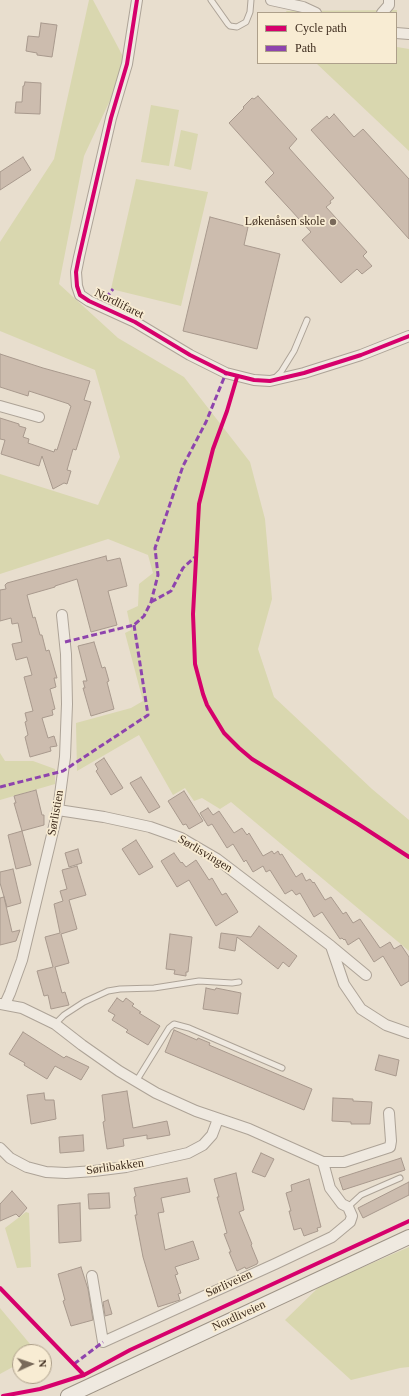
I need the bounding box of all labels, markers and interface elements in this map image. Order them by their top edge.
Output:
legend [257,12,397,64]
text: Cycle path [295,21,347,35]
text: Path [295,41,316,55]
place label: Løkenåsen skole [245,215,325,229]
marker: Løkenåsen skole [328,217,338,227]
street label: Nordlifaret [92,286,146,322]
street label: Sørlistien [45,789,67,837]
street label: Sørlisvingen [175,832,235,876]
street label: Sørlibakken [85,1156,145,1178]
street label: Sørliveien [204,1267,254,1301]
street label: Nordliveien [210,1297,268,1335]
north arrow [12,1344,52,1384]
text: N [37,1359,49,1368]

